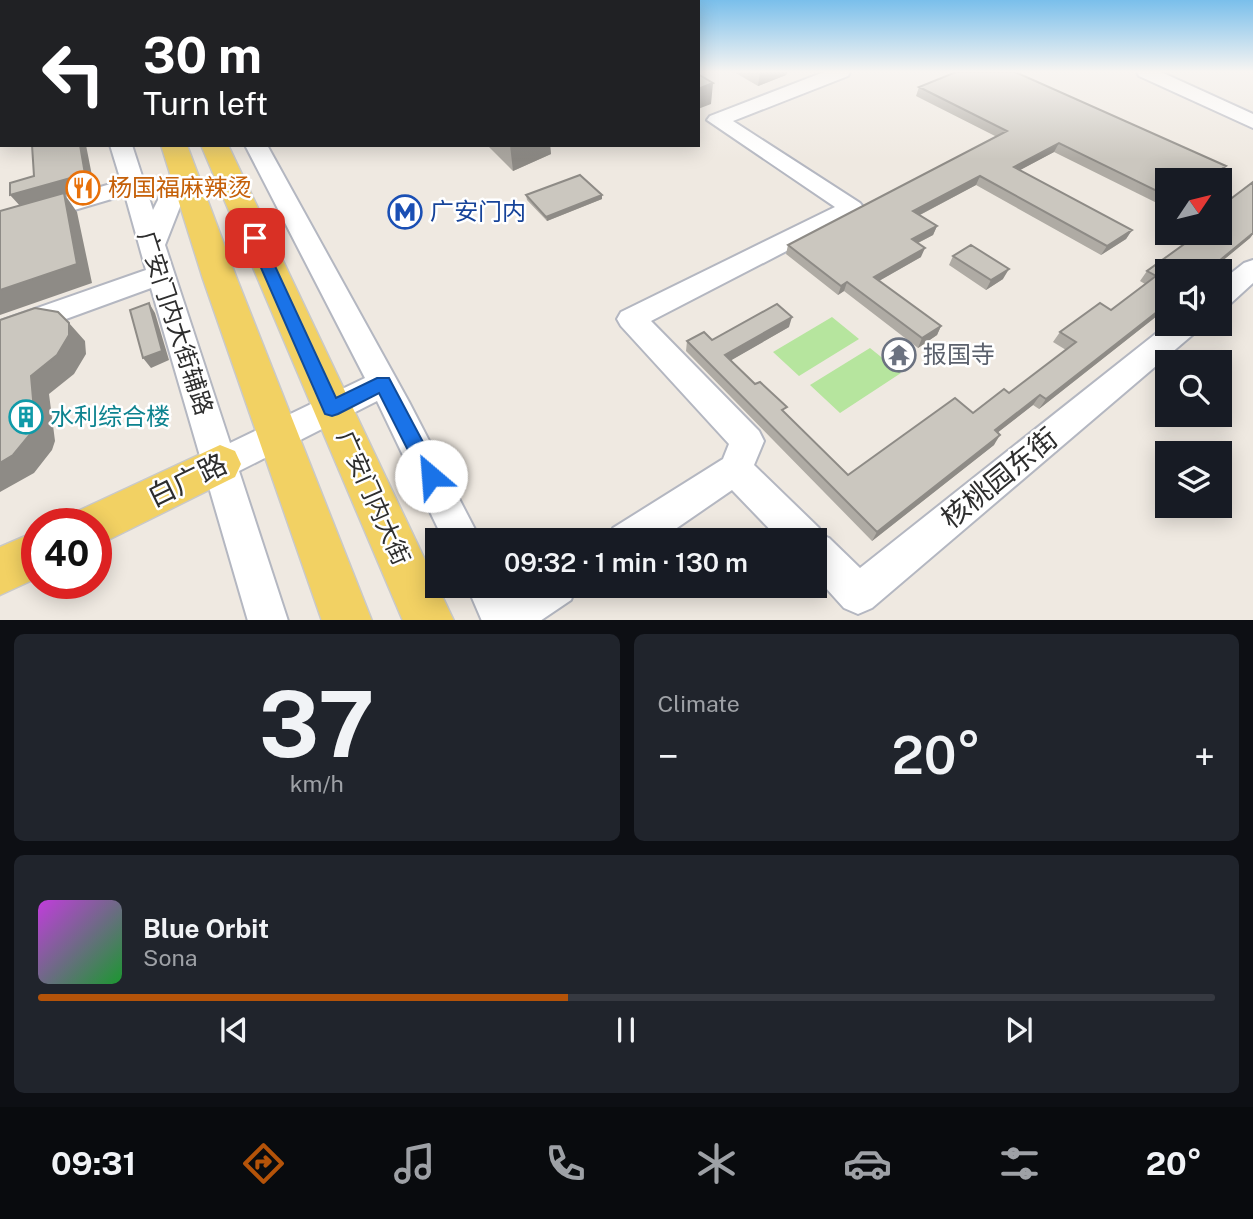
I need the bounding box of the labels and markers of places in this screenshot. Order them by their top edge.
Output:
restaurant icon: 杨国福麻辣烫 [64,169,102,207]
place label: 杨国福麻辣烫 [108,173,252,201]
metro station icon: 广安门内 [386,193,424,231]
place label: 广安门内 [430,197,526,225]
pin [225,208,285,268]
temple icon: 报国寺 [880,336,918,374]
place label: 报国寺 [923,340,995,368]
building icon: 水利综合楼 [7,398,45,436]
place label: 水利综合楼 [50,402,170,430]

